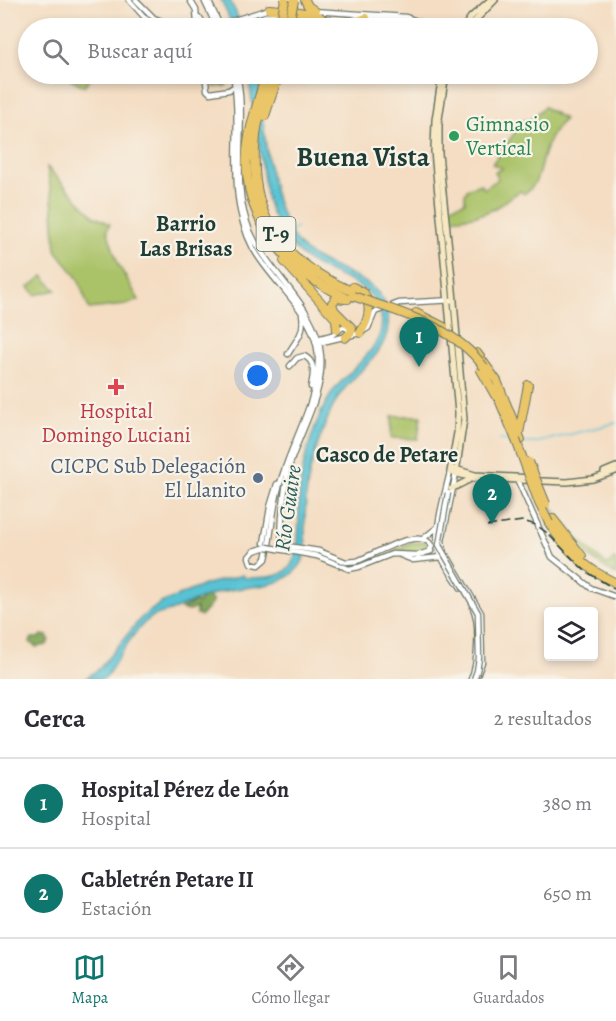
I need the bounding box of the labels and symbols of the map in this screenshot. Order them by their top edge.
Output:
place label: Gimnasio Vertical [465,110,549,162]
marker: Gimnasio Vertical [447,129,461,143]
district label: Buena Vista [296,139,430,175]
district label: Barrio Las Brisas [140,209,232,264]
road number: T-9 [256,217,296,251]
pin: 1 [400,318,438,367]
your location [243,361,272,390]
marker: Hospital Domingo Luciani [107,378,125,396]
place label: Hospital Domingo Luciani [41,397,191,449]
district label: Casco de Petare [316,440,458,470]
place label: CICPC Sub Delegación El Llanito [51,452,246,504]
water label: Río Guaire [267,463,309,553]
marker: CICPC Sub Delegación El Llanito [251,471,265,485]
pin: 2 [472,474,512,524]

